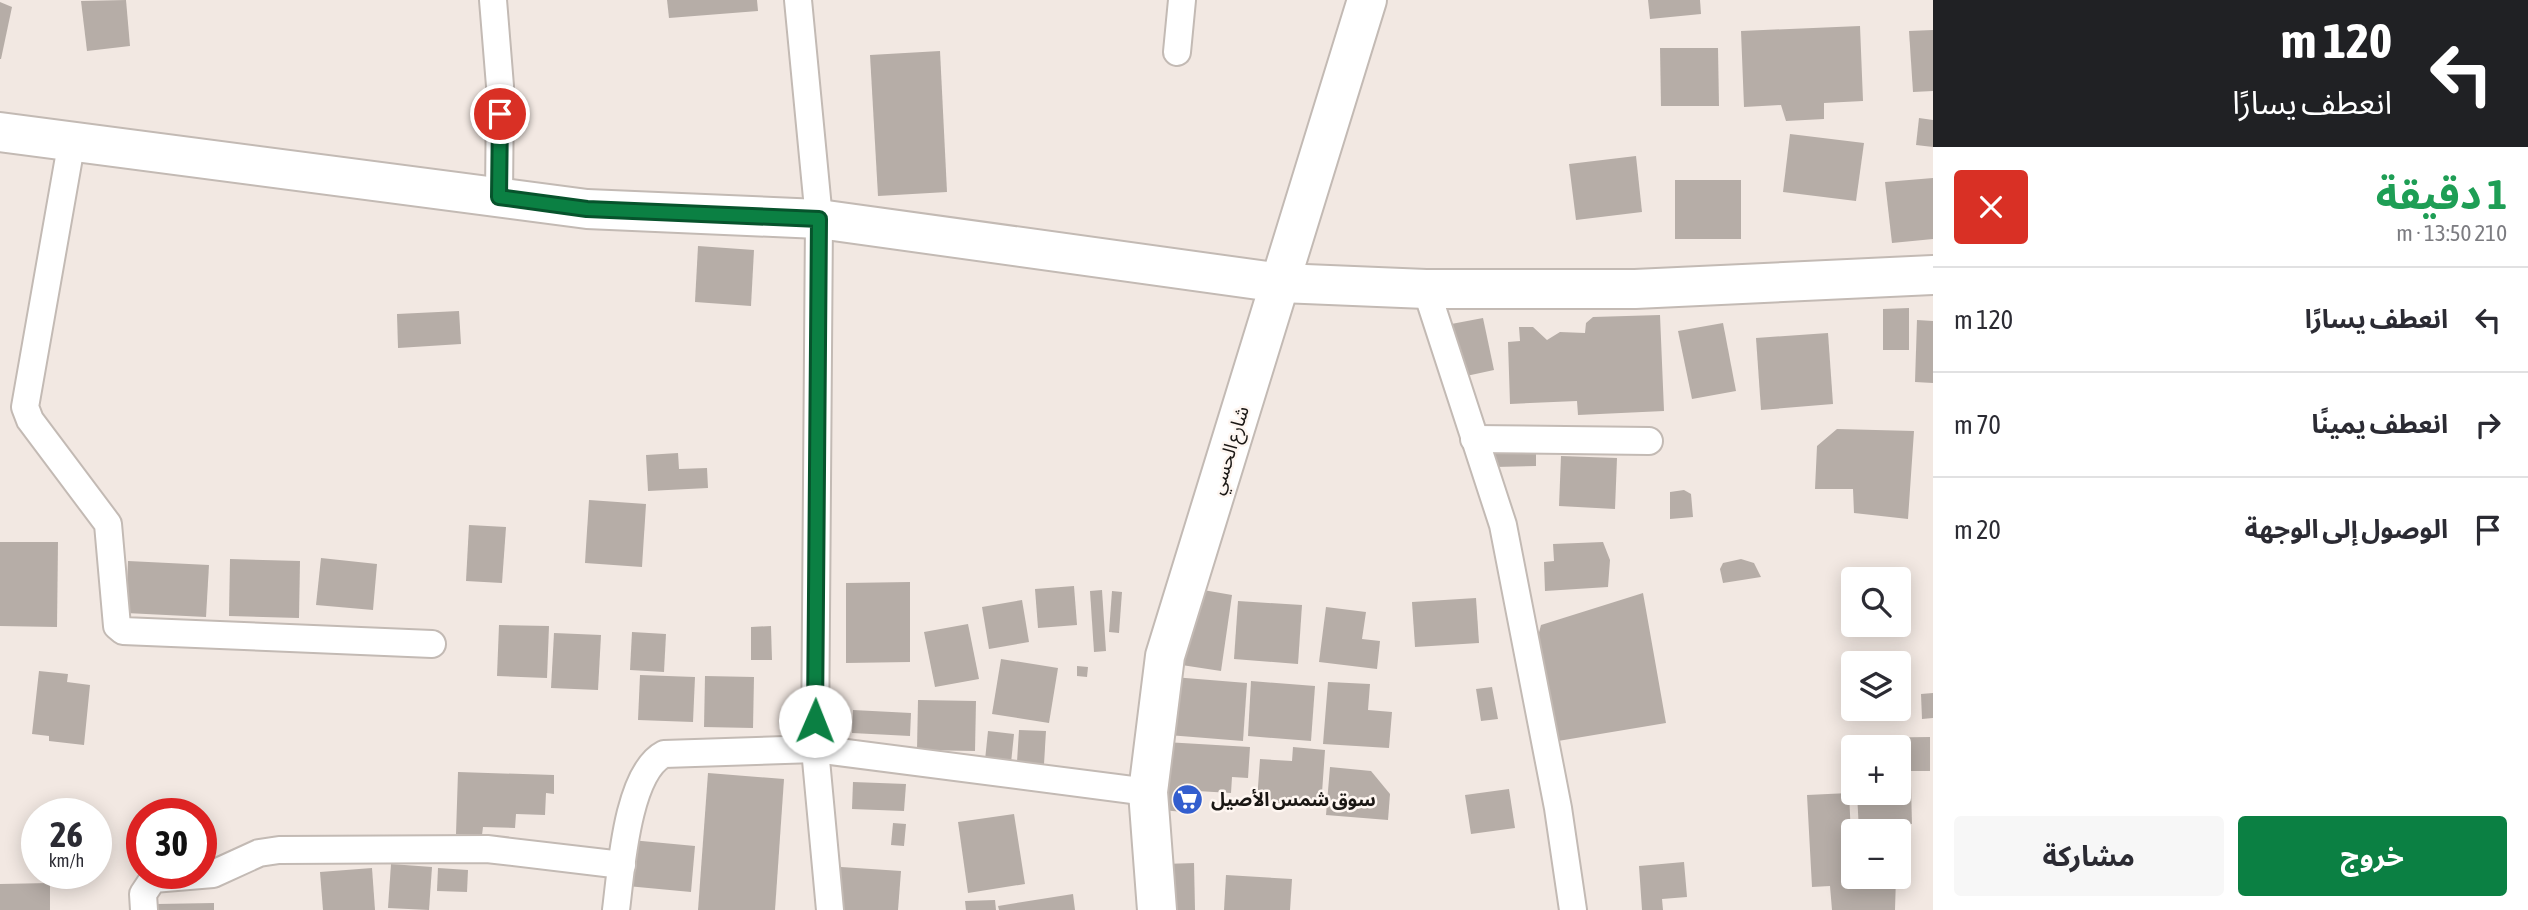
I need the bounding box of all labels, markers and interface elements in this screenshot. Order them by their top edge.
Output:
text: 120 m [2281,12,2392,68]
icon: left [2416,28,2507,119]
pin [470,84,530,144]
text: انعطف يسارًا [2232,84,2392,121]
icon: arrive [481,95,519,133]
button: close [1954,170,2028,244]
text: 1 دقيقة [2376,170,2507,218]
text: 210 m · 13:50 [2396,220,2507,246]
icon: left [2469,301,2507,339]
text: انعطف يسارًا [2305,304,2448,334]
text: 120 m [1954,305,2013,335]
street label: شارع الحسي [1205,403,1257,498]
icon: right [2469,406,2507,444]
text: انعطف يمينًا [2311,409,2448,439]
text: 70 m [1954,410,2001,440]
icon: arrive [2469,511,2507,549]
text: الوصول إلى الوجهة [2245,514,2448,544]
text: 20 m [1954,515,2001,545]
map controls [1841,567,1911,889]
button: search [1841,567,1911,637]
button: layers [1841,651,1911,721]
position arrow [778,684,852,758]
button: + [1841,735,1911,805]
supermarket icon: سوق شمس الأصيل [1171,782,1205,816]
place label: سوق شمس الأصيل [1211,788,1376,811]
speed limit sign: 30 [126,798,217,889]
text: 26 [50,814,83,854]
button: مشاركة [1954,816,2224,896]
button: خروج [2238,816,2507,896]
button: − [1841,819,1911,889]
text: km/h [49,850,84,871]

